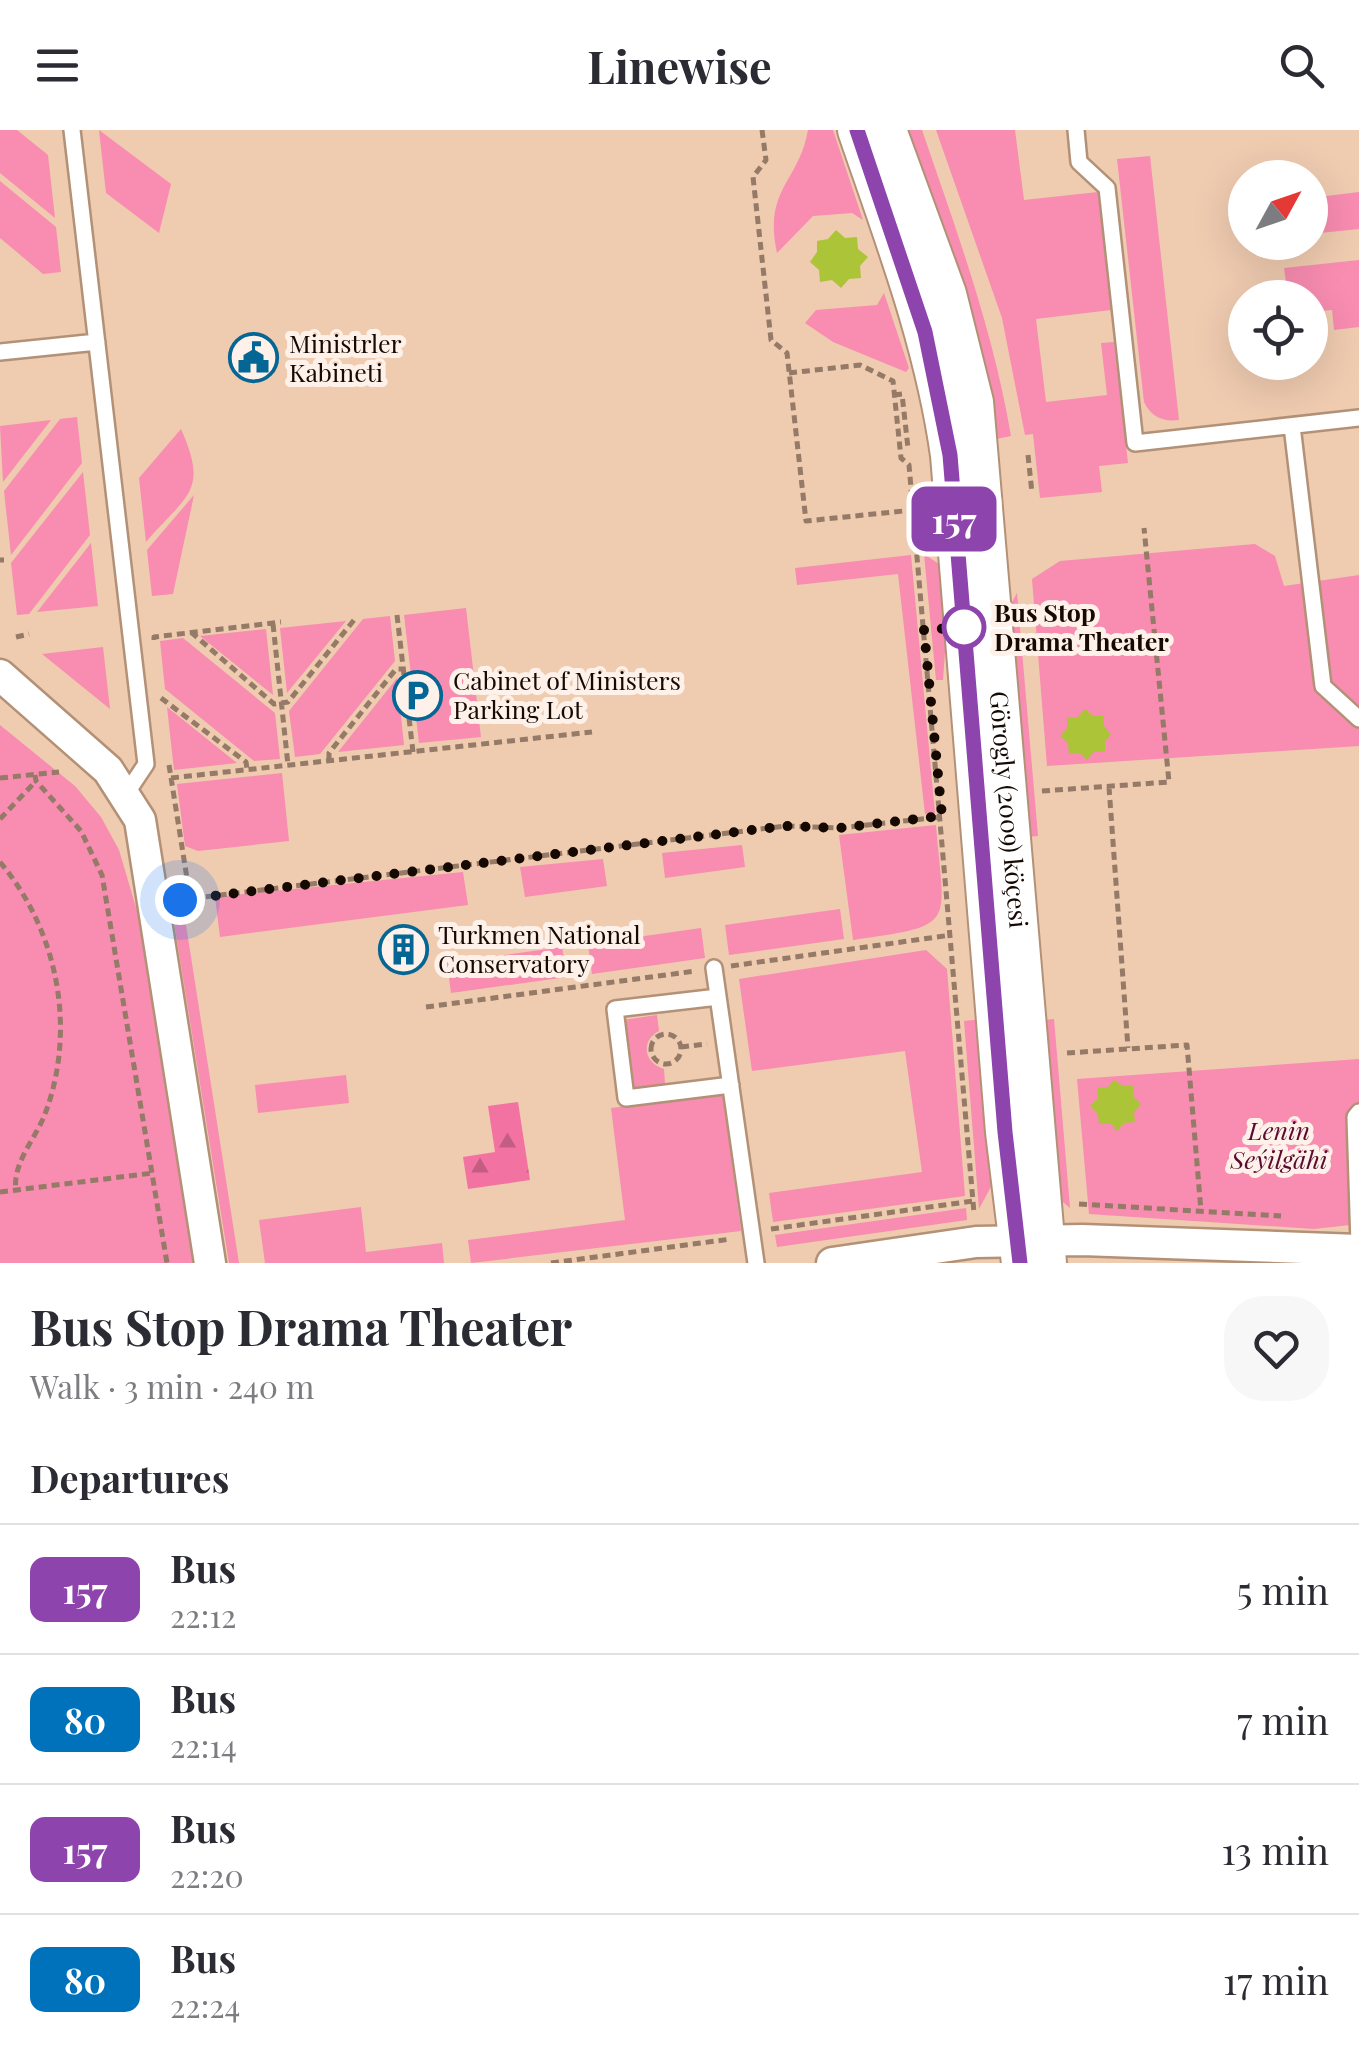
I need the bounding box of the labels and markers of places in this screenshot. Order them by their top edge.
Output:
place label: Ministrler Kabineti [289,326,402,388]
public building icon: Ministrler Kabineti [228,332,280,384]
place label: Bus Stop Drama Theater [994,595,1169,657]
marker: Bus Stop Drama Theater [943,606,985,648]
place label: Cabinet of Ministers Parking Lot [453,663,681,725]
parking icon: Cabinet of Ministers Parking Lot [392,669,444,721]
place label: Turkmen National Conservatory [438,917,641,979]
building icon: Turkmen National Conservatory [377,923,429,975]

